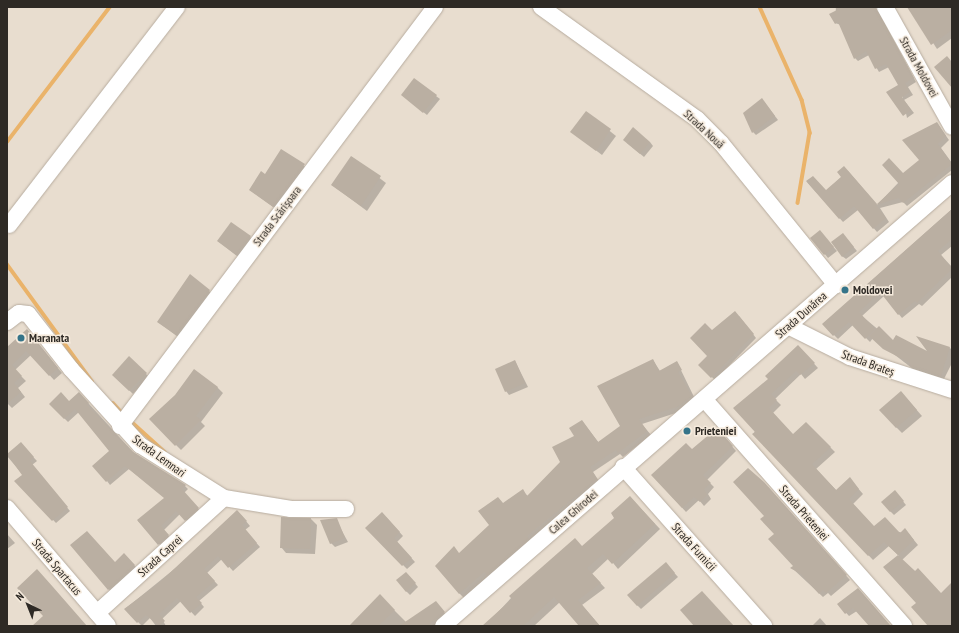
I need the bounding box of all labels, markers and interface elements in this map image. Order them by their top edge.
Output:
street label: Strada Moldovei [896,34,942,100]
street label: Strada Nouă [681,106,727,152]
street label: Strada Scărișoara [250,183,304,249]
place label: Moldovei [853,283,892,297]
marker: Moldovei [840,285,850,295]
street label: Strada Dunărea [772,289,830,341]
place label: Maranata [29,331,69,345]
marker: Maranata [16,333,26,343]
street label: Strada Brateș [840,347,896,379]
place label: Prieteniei [695,424,736,438]
marker: Prieteniei [682,426,692,436]
street label: Strada Lemnari [130,432,188,480]
street label: Strada Prieteniei [776,482,832,544]
street label: Calea Ghirodei [546,487,600,537]
street label: Strada Furnicii [669,520,719,574]
street label: Strada Caprei [135,532,185,580]
street label: Strada Spartacus [29,536,85,598]
north arrow [8,585,48,625]
text: N [13,589,27,603]

